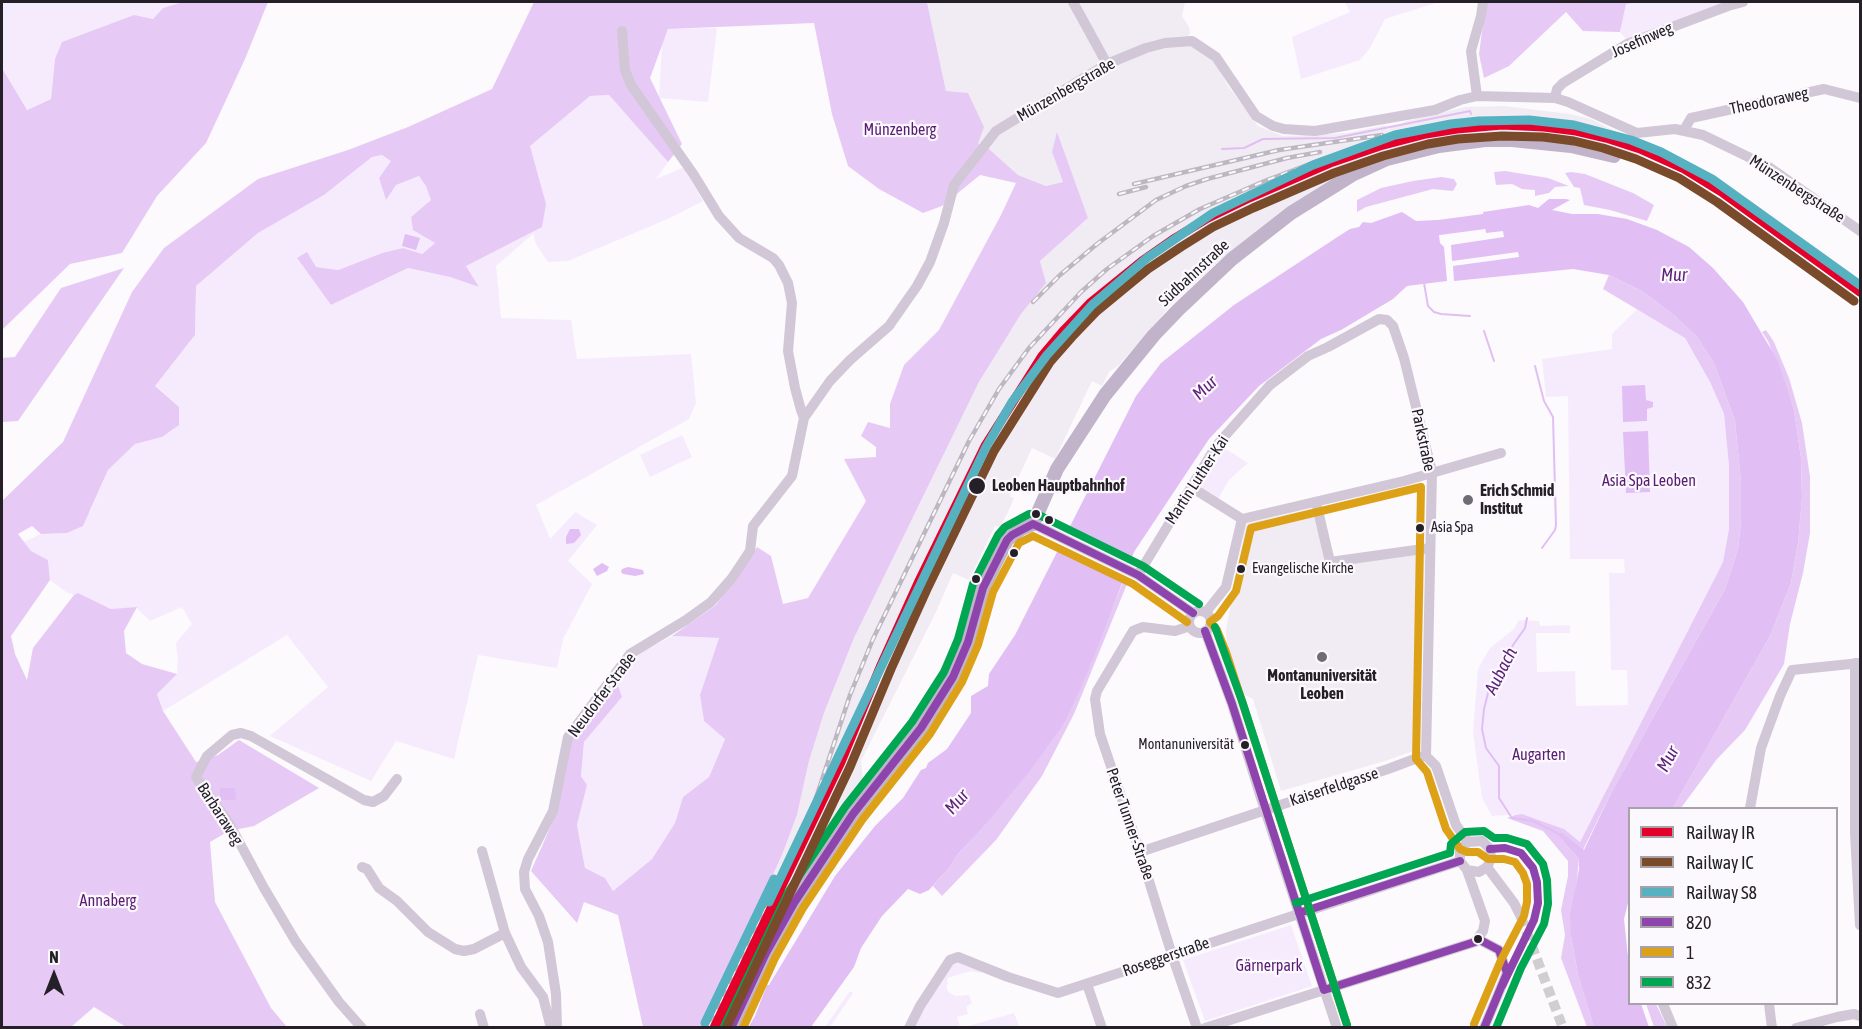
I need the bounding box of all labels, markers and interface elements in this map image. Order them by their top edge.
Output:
street label: Josefinweg [1608,18,1676,62]
street label: Münzenbergstraße [1014,54,1118,126]
street label: Theodoraweg [1728,83,1810,119]
park label: Münzenberg [864,120,936,140]
street label: Münzenbergstraße [1746,151,1848,227]
street label: Südbahnstraße [1155,235,1233,311]
water label: Mur [1661,264,1687,286]
water label: Mur [1188,371,1222,405]
street label: Parkstraße [1407,407,1439,473]
street label: Martin Luther-Kai [1161,432,1233,528]
park label: Asia Spa Leoben [1602,471,1696,491]
marker: Leoben Hauptbahnhof [967,476,987,496]
place label: Leoben Hauptbahnhof [992,476,1125,496]
place label: Erich Schmid Institut [1480,481,1554,519]
marker: Erich Schmid Institut [1461,493,1475,507]
unlabelled marker [1030,508,1042,520]
unlabelled marker [1043,514,1055,526]
place label: Asia Spa [1431,520,1473,536]
marker: Asia Spa [1414,522,1426,534]
unlabelled marker [1008,547,1020,559]
place label: Evangelische Kirche [1252,561,1354,577]
marker: Evangelische Kirche [1235,563,1247,575]
unlabelled marker [970,573,982,585]
water label: Aubach [1480,644,1522,698]
street label: Neudorfer Straße [564,649,640,741]
marker: Montanuniversität Leoben [1315,650,1329,664]
place label: Montanuniversität Leoben [1267,666,1377,704]
place label: Montanuniversität [1138,737,1234,753]
marker: Montanuniversität [1239,739,1251,751]
water label: Mur [1652,742,1684,776]
park label: Augarten [1512,745,1566,765]
street label: Kaiserfeldgasse [1287,764,1381,810]
street label: Peter Tunner-Straße [1102,766,1158,882]
street label: Barbaraweg [193,779,247,849]
water label: Mur [940,785,974,819]
legend [1628,807,1838,1005]
text: Railway IR [1686,822,1755,843]
text: Railway IC [1686,852,1754,873]
text: Railway S8 [1686,882,1757,903]
park label: Annaberg [80,891,136,911]
text: 820 [1686,912,1711,933]
street label: Roseggerstraße [1120,933,1212,981]
unlabelled marker [1472,933,1484,945]
text: 1 [1686,942,1694,963]
north arrow [24,945,84,1005]
text: N [49,948,59,966]
park label: Gärnerpark [1235,956,1303,976]
text: 832 [1686,972,1711,993]

